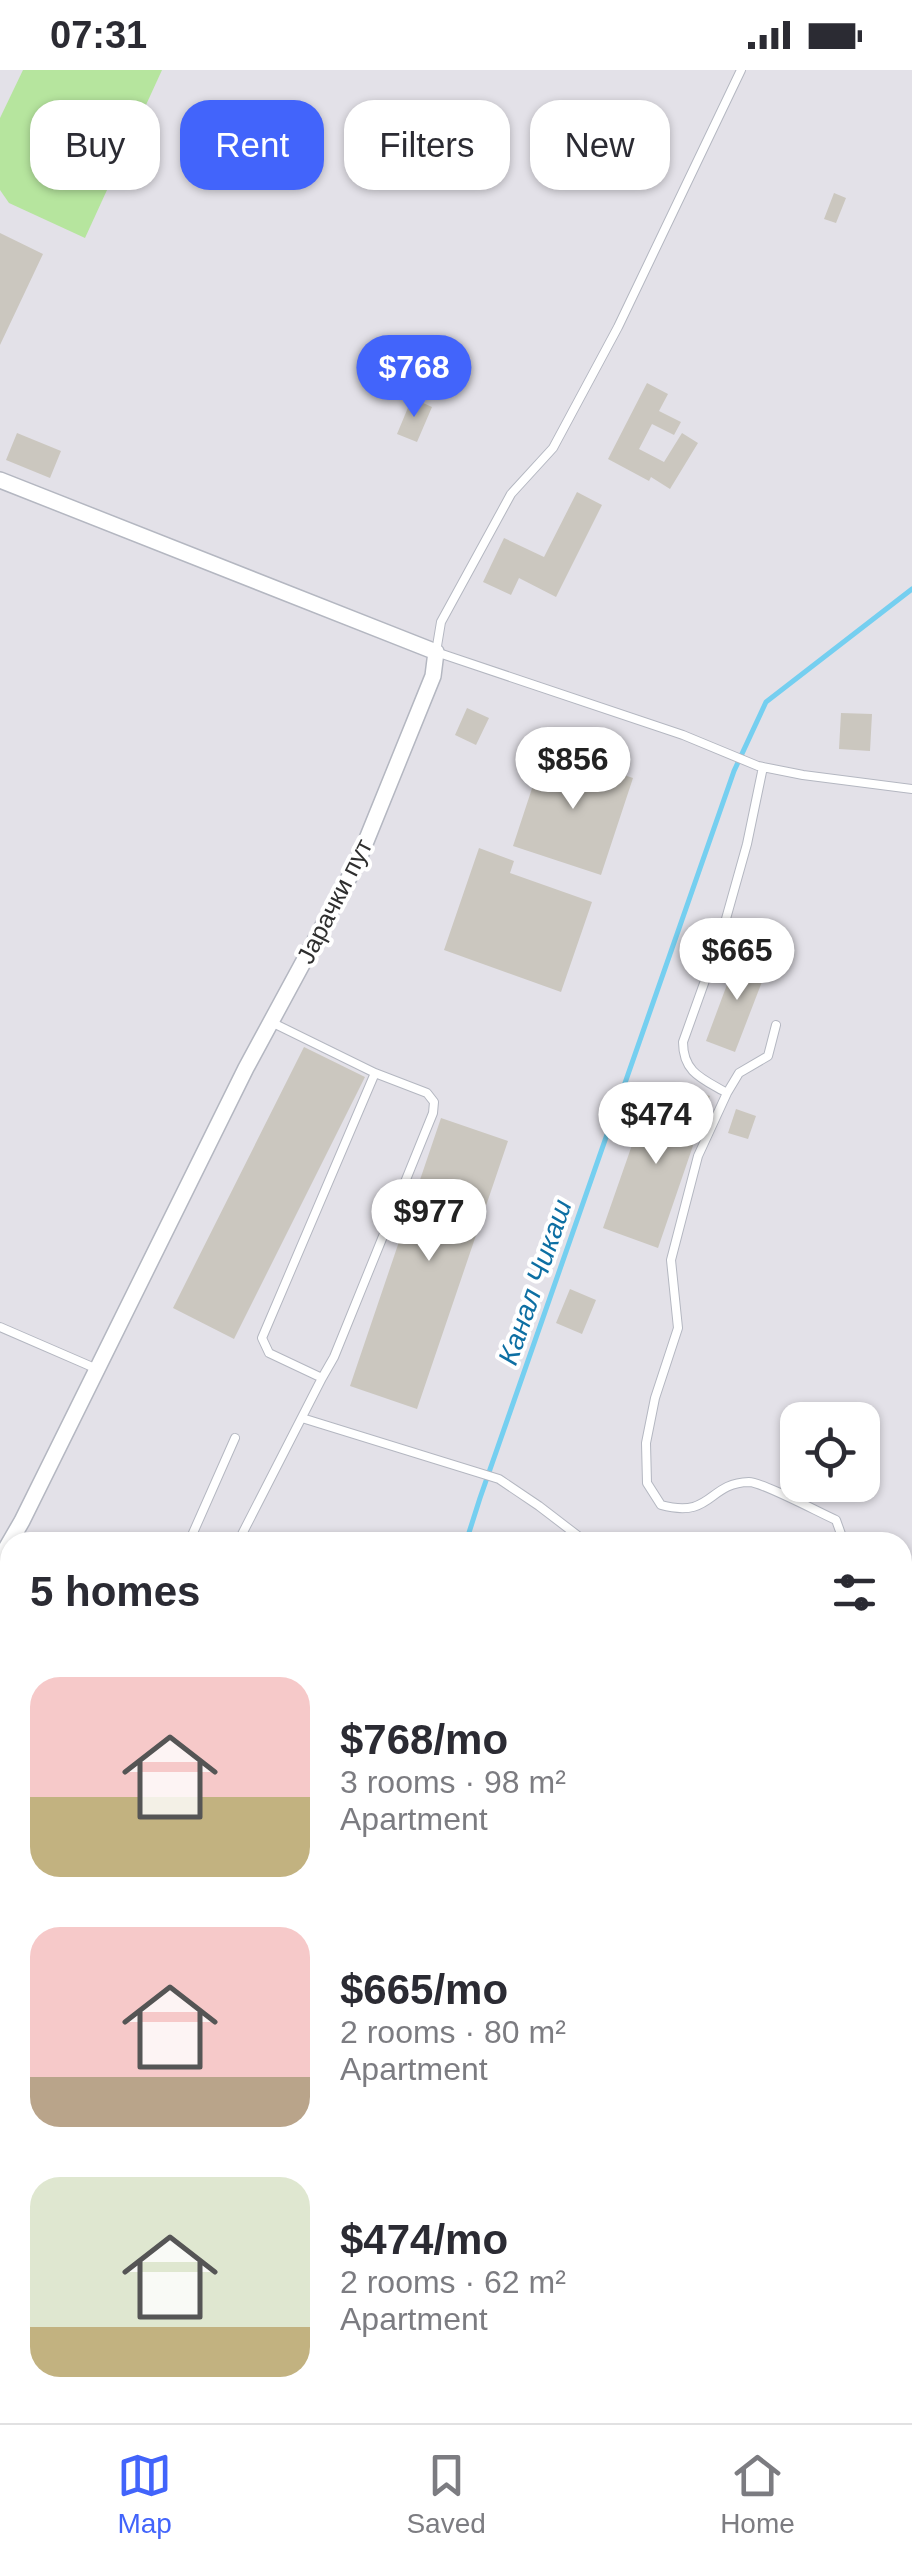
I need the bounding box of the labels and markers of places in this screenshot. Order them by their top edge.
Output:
pin: $768 [355,335,473,420]
pin: $856 [514,727,632,812]
pin: $665 [678,918,796,1003]
pin: $474 [597,1082,715,1167]
pin: $977 [370,1179,488,1264]

